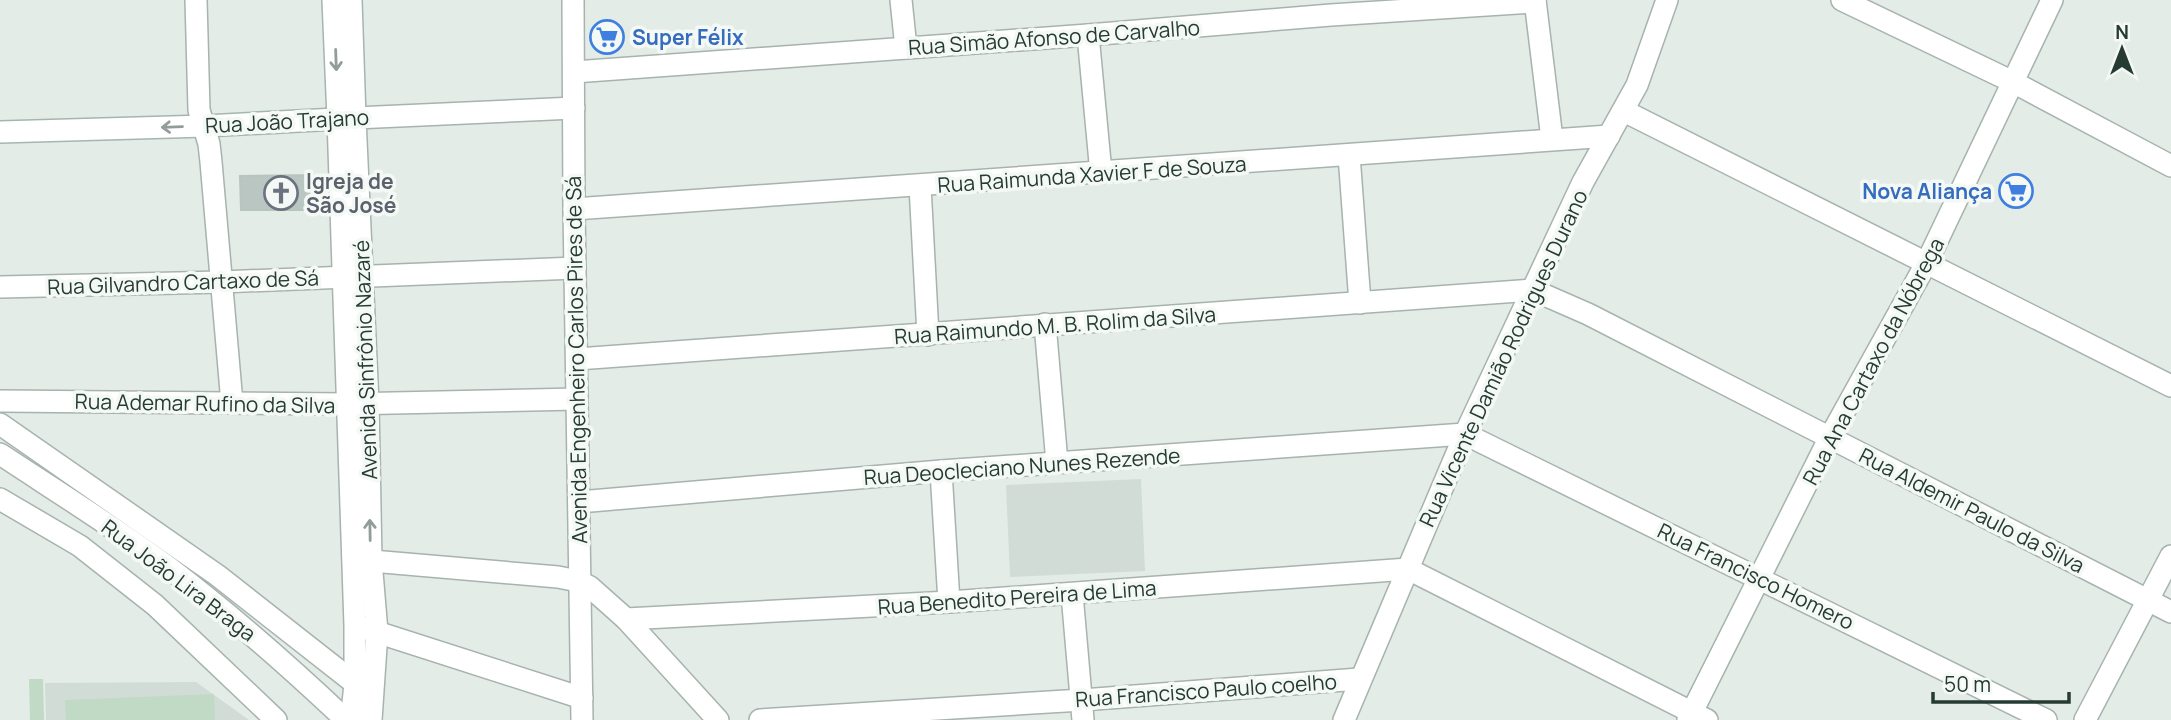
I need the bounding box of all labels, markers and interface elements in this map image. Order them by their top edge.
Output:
street label: Rua Simão Afonso de Carvalho [907,13,1201,61]
north arrow [2087,14,2157,84]
supermarket icon: Super Félix [588,18,626,56]
text: N [2115,19,2129,45]
place label: Super Félix [632,23,744,51]
one-way arrow [329,48,342,71]
street label: Rua João Trajano [204,103,370,139]
one-way arrow [160,120,183,133]
street label: Rua Raimunda Xavier F de Souza [937,149,1247,199]
place label: Igreja de São José [306,167,396,219]
supermarket icon: Nova Aliança [1997,172,2035,210]
church icon: Igreja de São José [262,174,300,212]
street label: Avenida Engenheiro Carlos Pires de Sá [559,176,593,544]
place label: Nova Aliança [1862,177,1992,205]
street label: Rua Vicente Damião Rodrigues Durano [1412,185,1594,531]
street label: Rua Ana Cartaxo da Nóbrega [1796,233,1950,489]
street label: Avenida Sinfrônio Nazaré [347,240,383,480]
street label: Rua Gilvandro Cartaxo de Sá [47,263,319,301]
street label: Rua Raimundo M. B. Rolim da Silva [893,300,1217,350]
street label: Rua Ademar Rufino da Silva [74,387,336,419]
street label: Rua Deocleciano Nunes Rezende [863,441,1181,491]
street label: Rua Aldemir Paulo da Silva [1855,441,2089,579]
street label: Rua João Lira Braga [96,513,262,647]
street label: Rua Francisco Homero [1653,516,1859,636]
one-way arrow [363,519,377,542]
street label: Rua Benedito Pereira de Lima [877,573,1157,621]
scale bar [1933,660,2070,704]
street label: Rua Francisco Paulo coelho [1074,667,1338,713]
text: 50 m [1944,670,1991,698]

